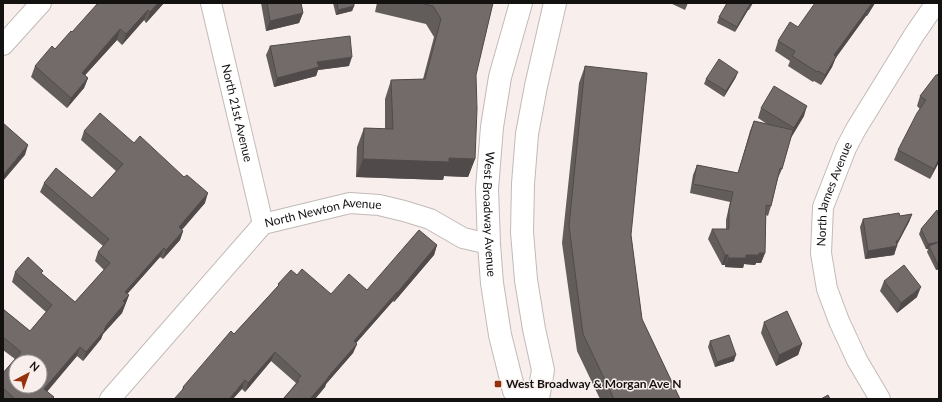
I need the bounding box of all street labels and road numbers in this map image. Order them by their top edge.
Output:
street label: North 21st Avenue [219,62,256,163]
street label: North James Avenue [813,139,855,247]
street label: West Broadway Avenue [480,151,500,277]
street label: North Newton Avenue [263,195,382,230]

